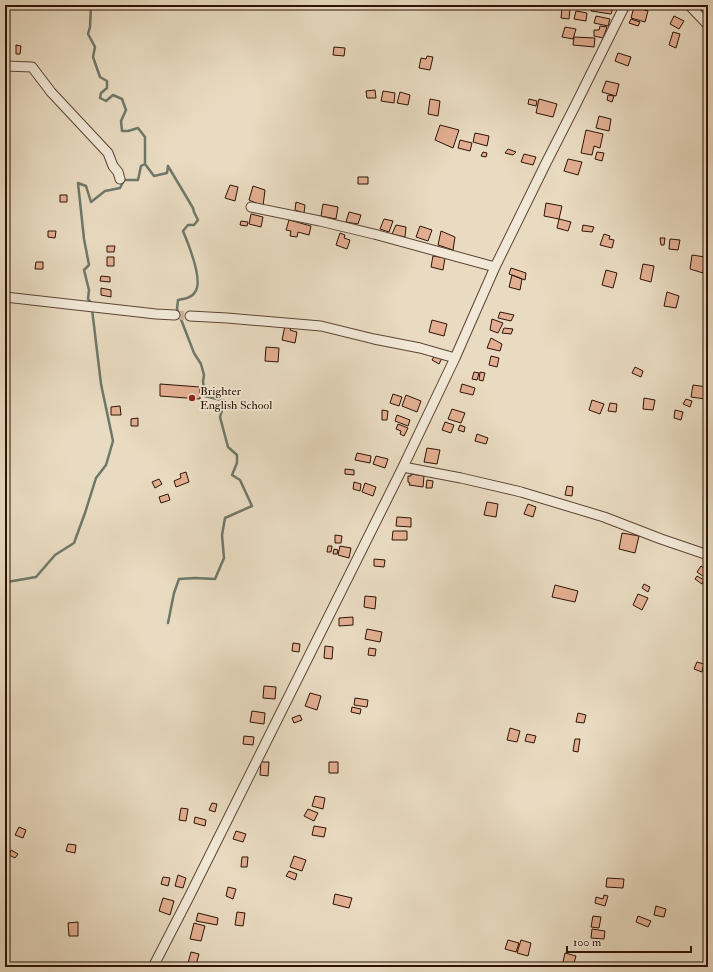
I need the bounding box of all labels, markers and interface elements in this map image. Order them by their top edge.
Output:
place label: Brighter English School [200,384,272,413]
marker: Brighter English School [187,393,197,403]
scale bar [567,928,691,954]
text: 100 m [573,935,602,950]

